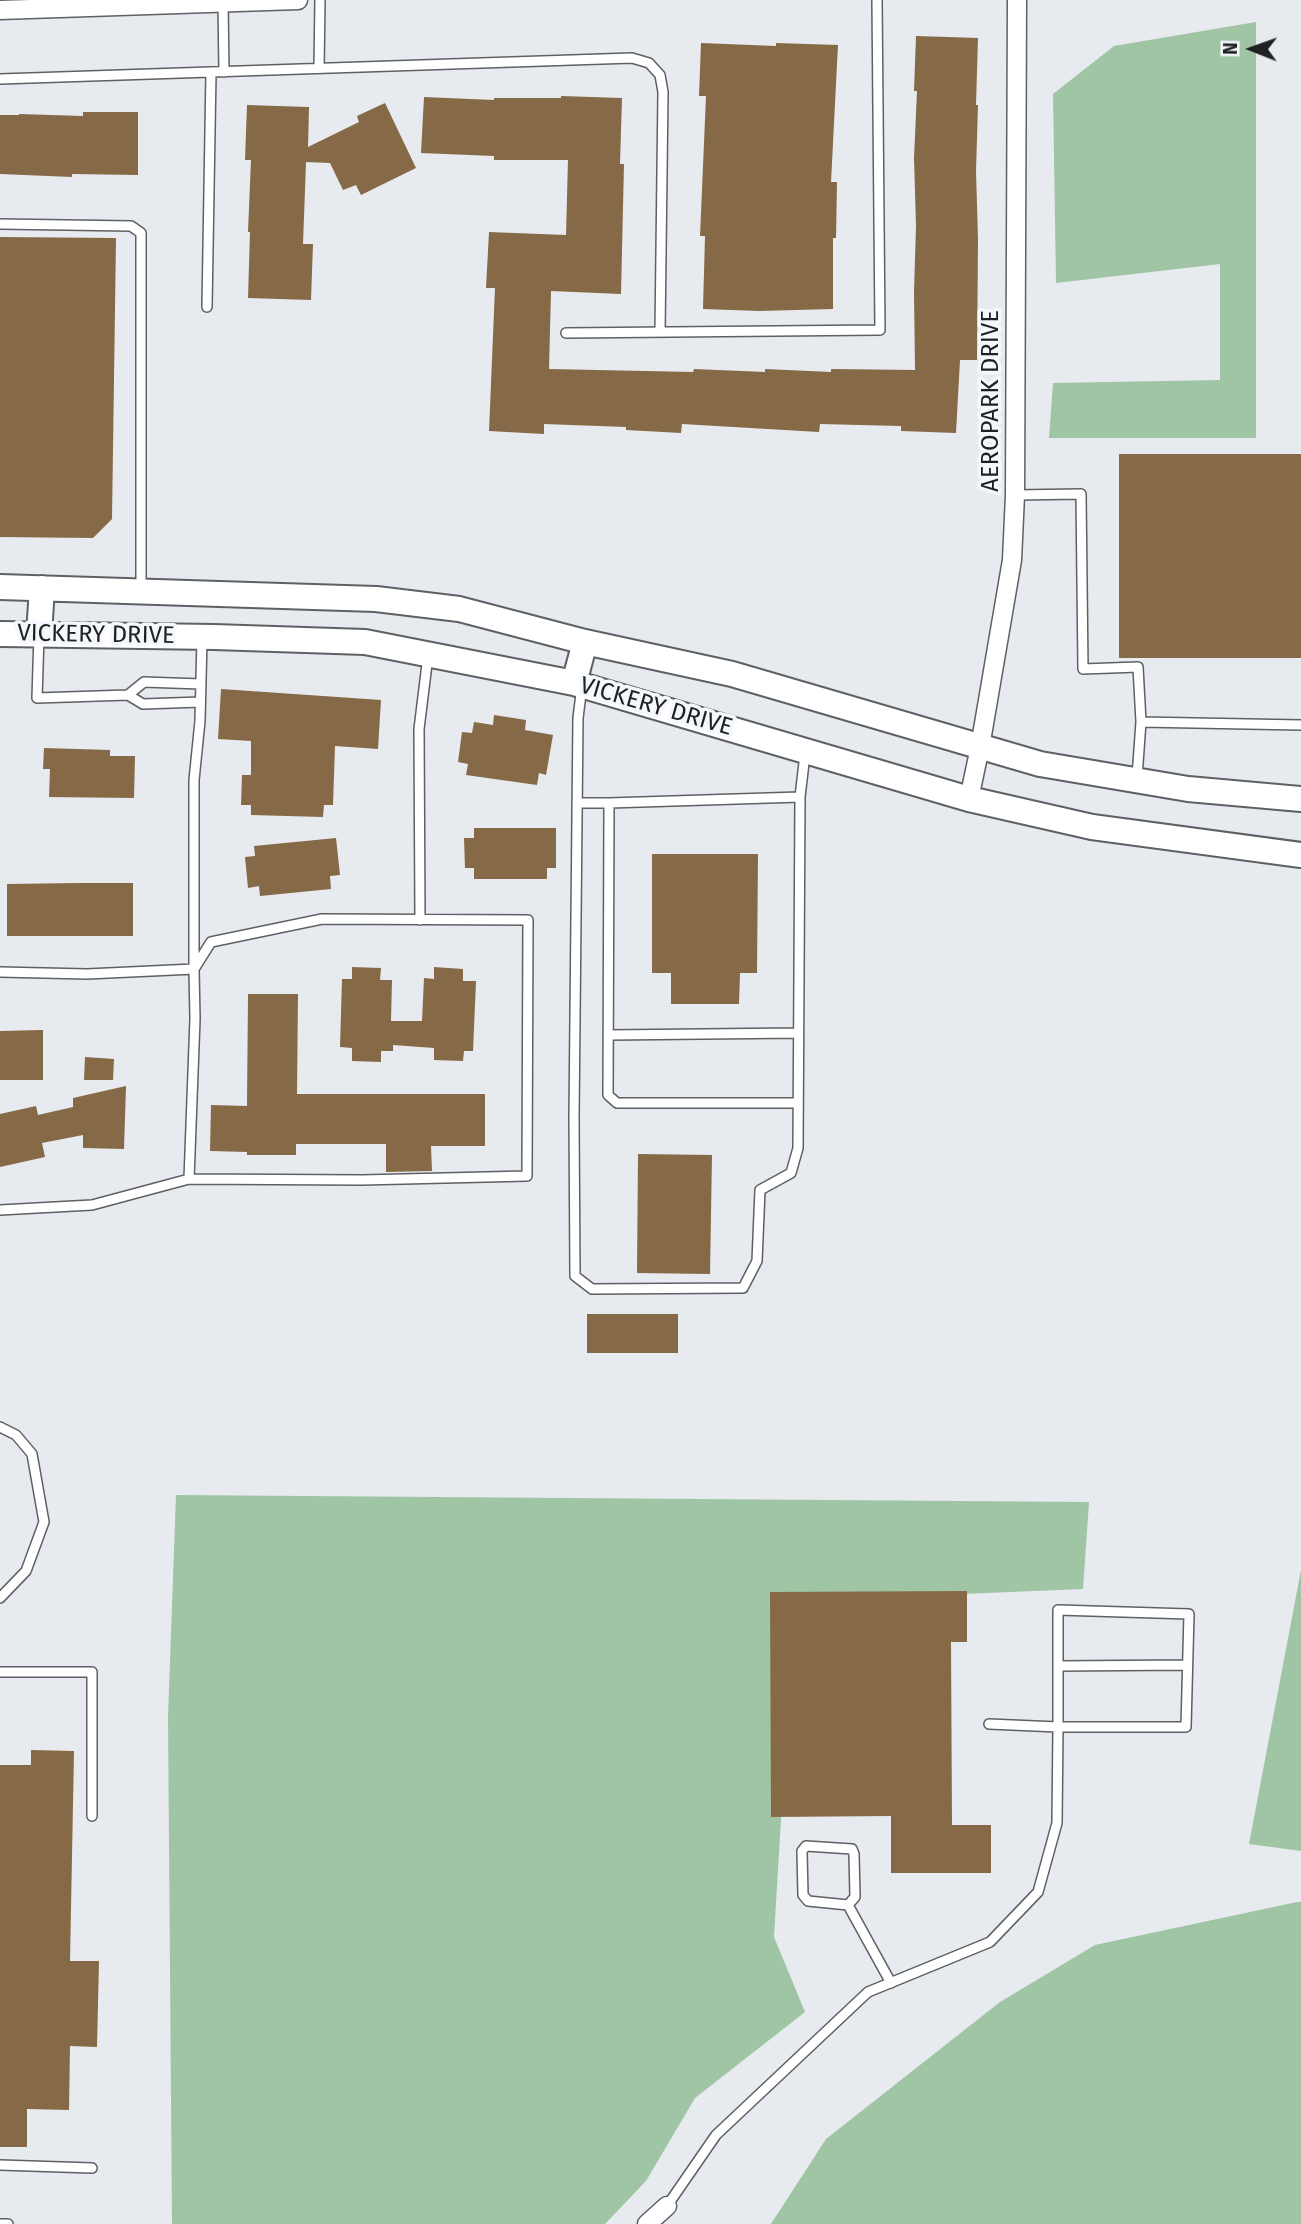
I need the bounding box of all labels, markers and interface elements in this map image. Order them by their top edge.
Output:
north arrow [1217,14,1287,84]
text: N [1219,42,1242,55]
street label: AEROPARK DRIVE [977,310,1005,492]
street label: VICKERY DRIVE [17,619,175,651]
street label: VICKERY DRIVE [576,671,736,743]

